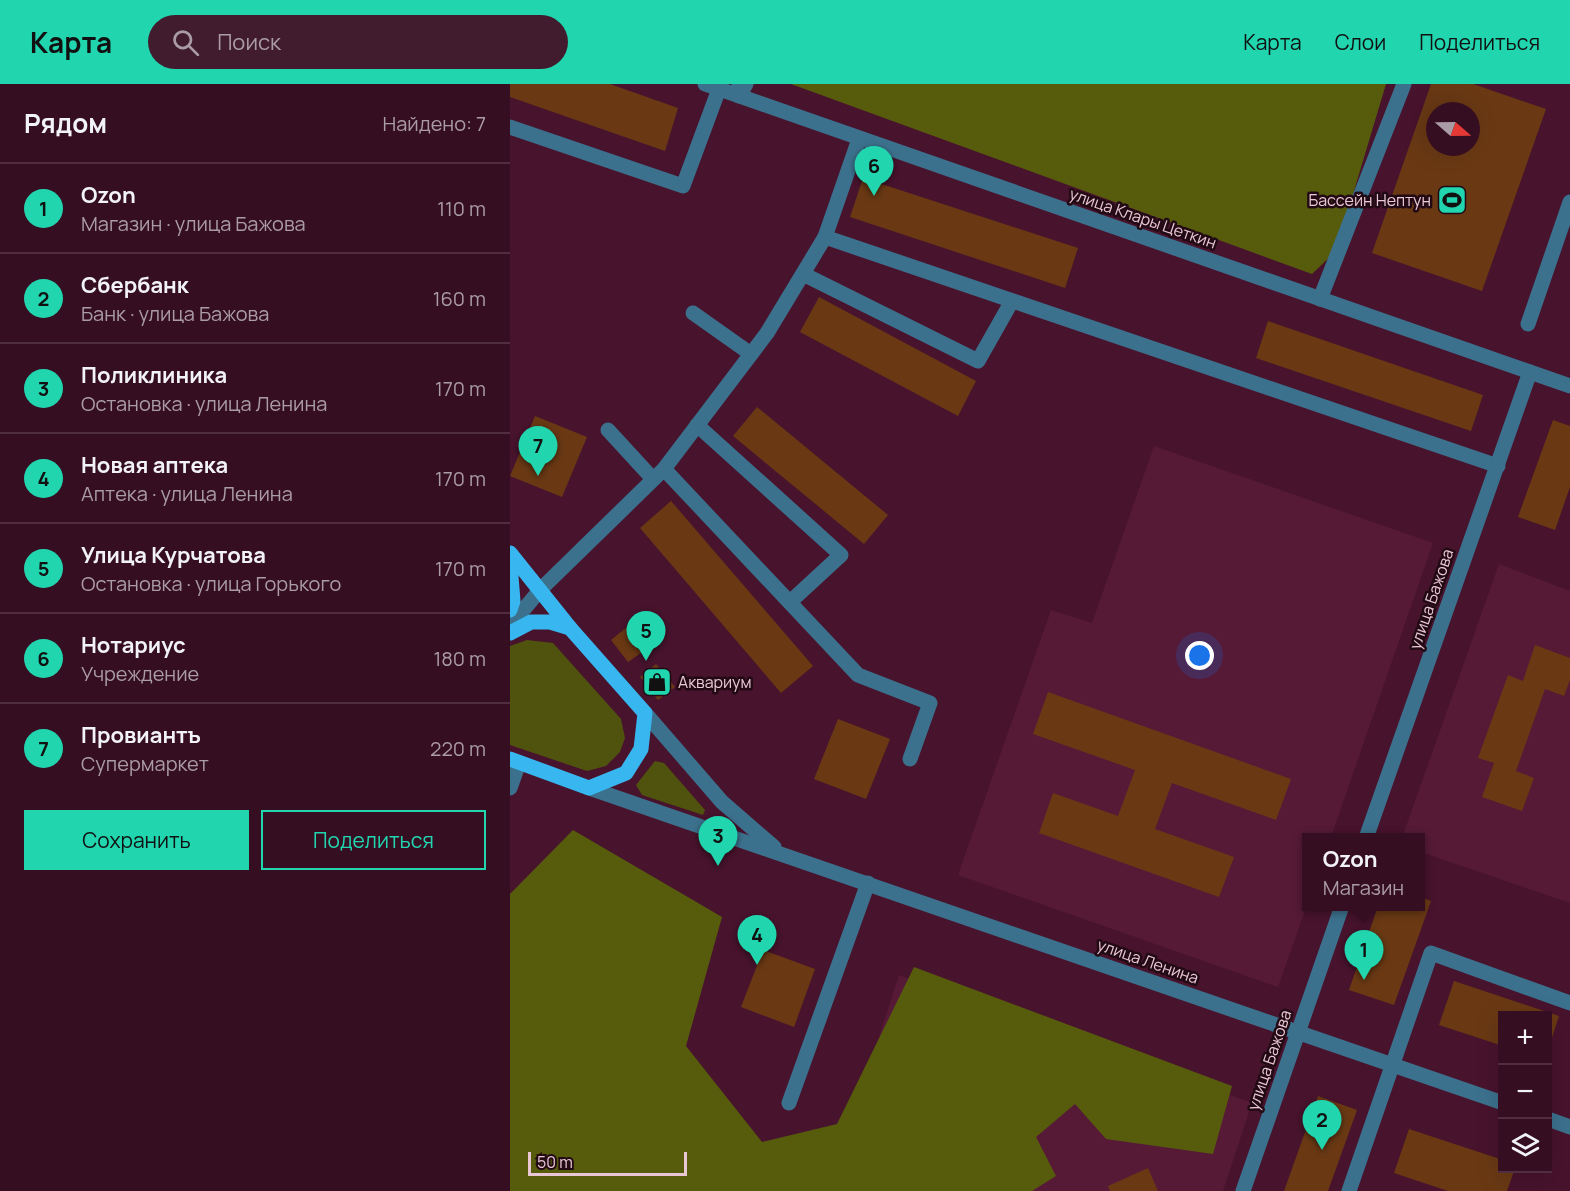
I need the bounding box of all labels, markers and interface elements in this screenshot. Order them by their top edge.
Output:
search box [148,15,568,69]
text: Карта [30,23,112,61]
icon: search [169,26,202,59]
text: Поиск [217,27,281,57]
text: Карта [1243,28,1302,56]
text: Слои [1335,28,1386,56]
text: Поделиться [1419,28,1540,56]
north arrow [1426,102,1480,156]
text: Рядом [24,105,107,141]
text: Найдено: 7 [382,110,486,137]
pin: 6 [854,147,894,196]
text: Ozon [81,180,136,210]
street label: улица Клары Цеткин [1067,183,1219,253]
sports icon: Бассейн Нептун [1436,184,1468,216]
place label: Бассейн Нептун [1309,189,1431,211]
text: 1 [39,195,48,222]
text: 110 m [437,195,486,222]
text: Магазин · улица Бажова [81,210,306,237]
text: Сбербанк [81,270,189,300]
text: 2 [38,285,49,312]
text: 160 m [433,285,486,312]
text: Банк · улица Бажова [81,300,269,327]
text: Поликлиника [81,360,227,390]
text: 3 [38,375,49,402]
text: 170 m [435,375,486,402]
text: Остановка · улица Ленина [81,390,327,417]
pin: 7 [519,426,558,476]
text: Новая аптека [81,450,228,480]
text: 4 [37,465,50,492]
text: 170 m [435,465,486,492]
text: Аптека · улица Ленина [81,480,293,507]
text: Улица Курчатова [81,540,266,570]
street label: улица Бажова [1404,546,1458,652]
text: 5 [38,555,49,582]
text: 170 m [435,555,486,582]
text: Остановка · улица Горького [81,570,341,597]
pin: 5 [626,612,666,661]
text: Нотариус [81,630,186,660]
your location [1185,641,1214,670]
text: 6 [37,645,50,672]
text: 180 m [433,645,486,672]
text: Учреждение [81,660,199,687]
shop icon: Аквариум [641,666,673,698]
place label: Аквариум [678,671,752,693]
text: Провиантъ [81,720,201,750]
text: 7 [38,735,49,762]
text: 220 m [430,735,486,762]
text: Супермаркет [81,750,209,777]
button: Сохранить [24,810,249,870]
button: Поделиться [261,810,486,870]
pin: 3 [698,816,738,866]
popup [1302,833,1425,911]
text: Ozon [1323,844,1378,874]
text: Магазин [1323,874,1404,901]
pin: 4 [738,916,776,965]
pin: 1 [1344,930,1384,980]
street label: улица Ленина [1094,933,1202,989]
street label: улица Бажова [1242,1007,1296,1113]
map controls [1498,1011,1552,1173]
button: + [1498,1011,1552,1065]
button: − [1498,1065,1552,1119]
pin: 2 [1302,1100,1342,1150]
button: layers [1498,1119,1552,1173]
scale bar [528,1149,687,1176]
text: 50 m [537,1151,573,1173]

